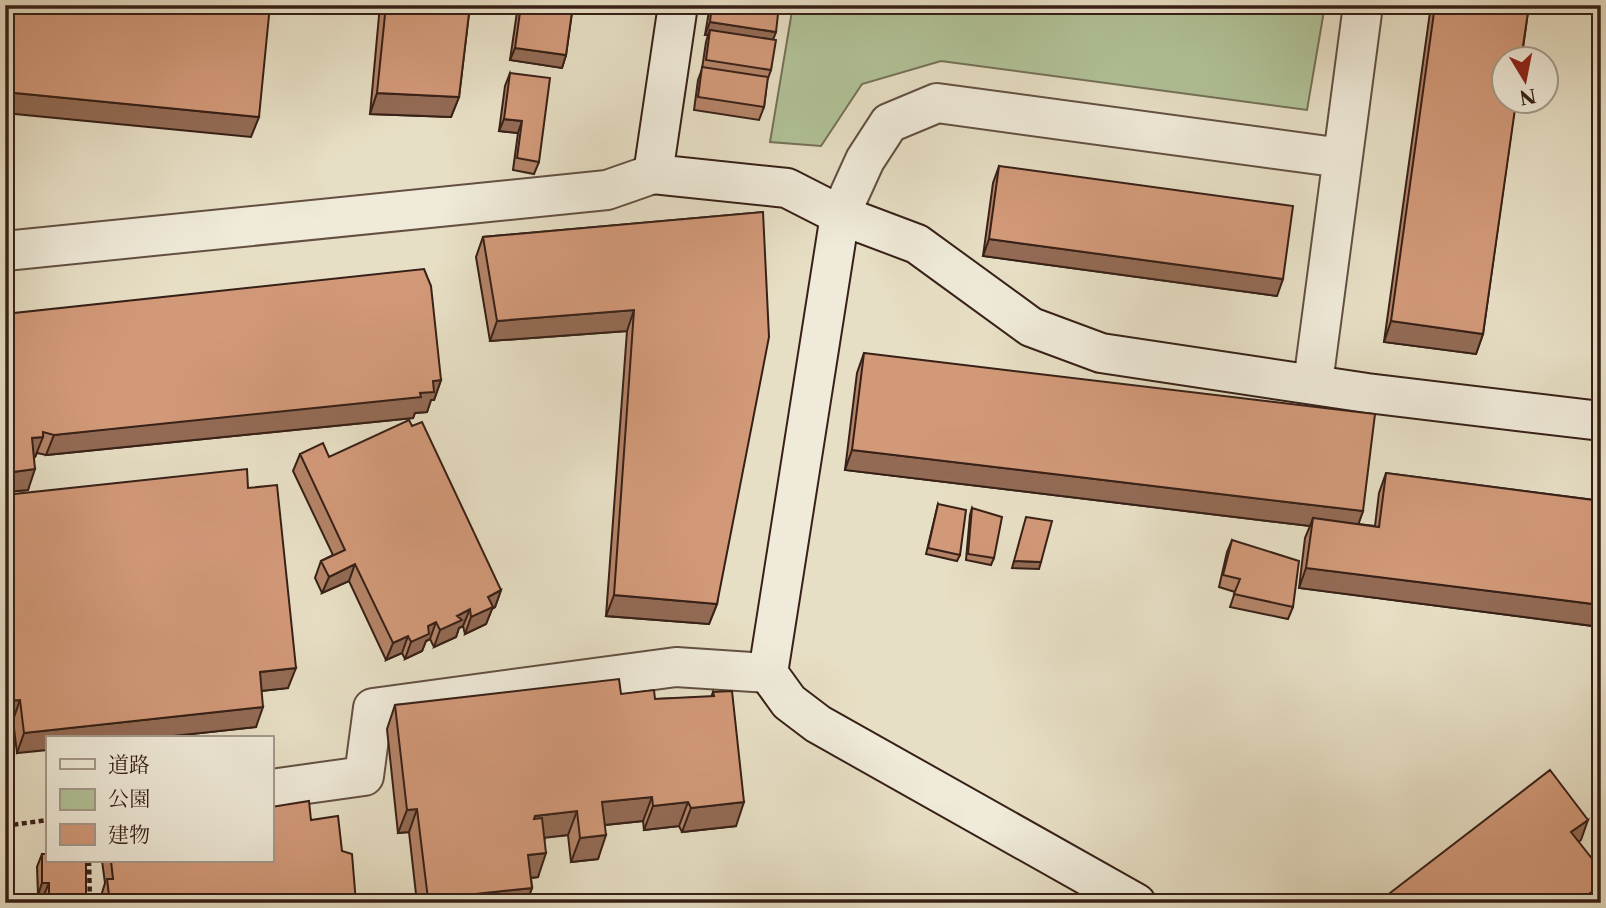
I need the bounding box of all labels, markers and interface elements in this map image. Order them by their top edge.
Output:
north arrow [1490,46,1560,116]
text: N [1518,83,1538,109]
legend [46,736,273,862]
text: 道路 [108,752,150,777]
text: 公園 [108,786,150,811]
text: 建物 [108,822,150,847]

